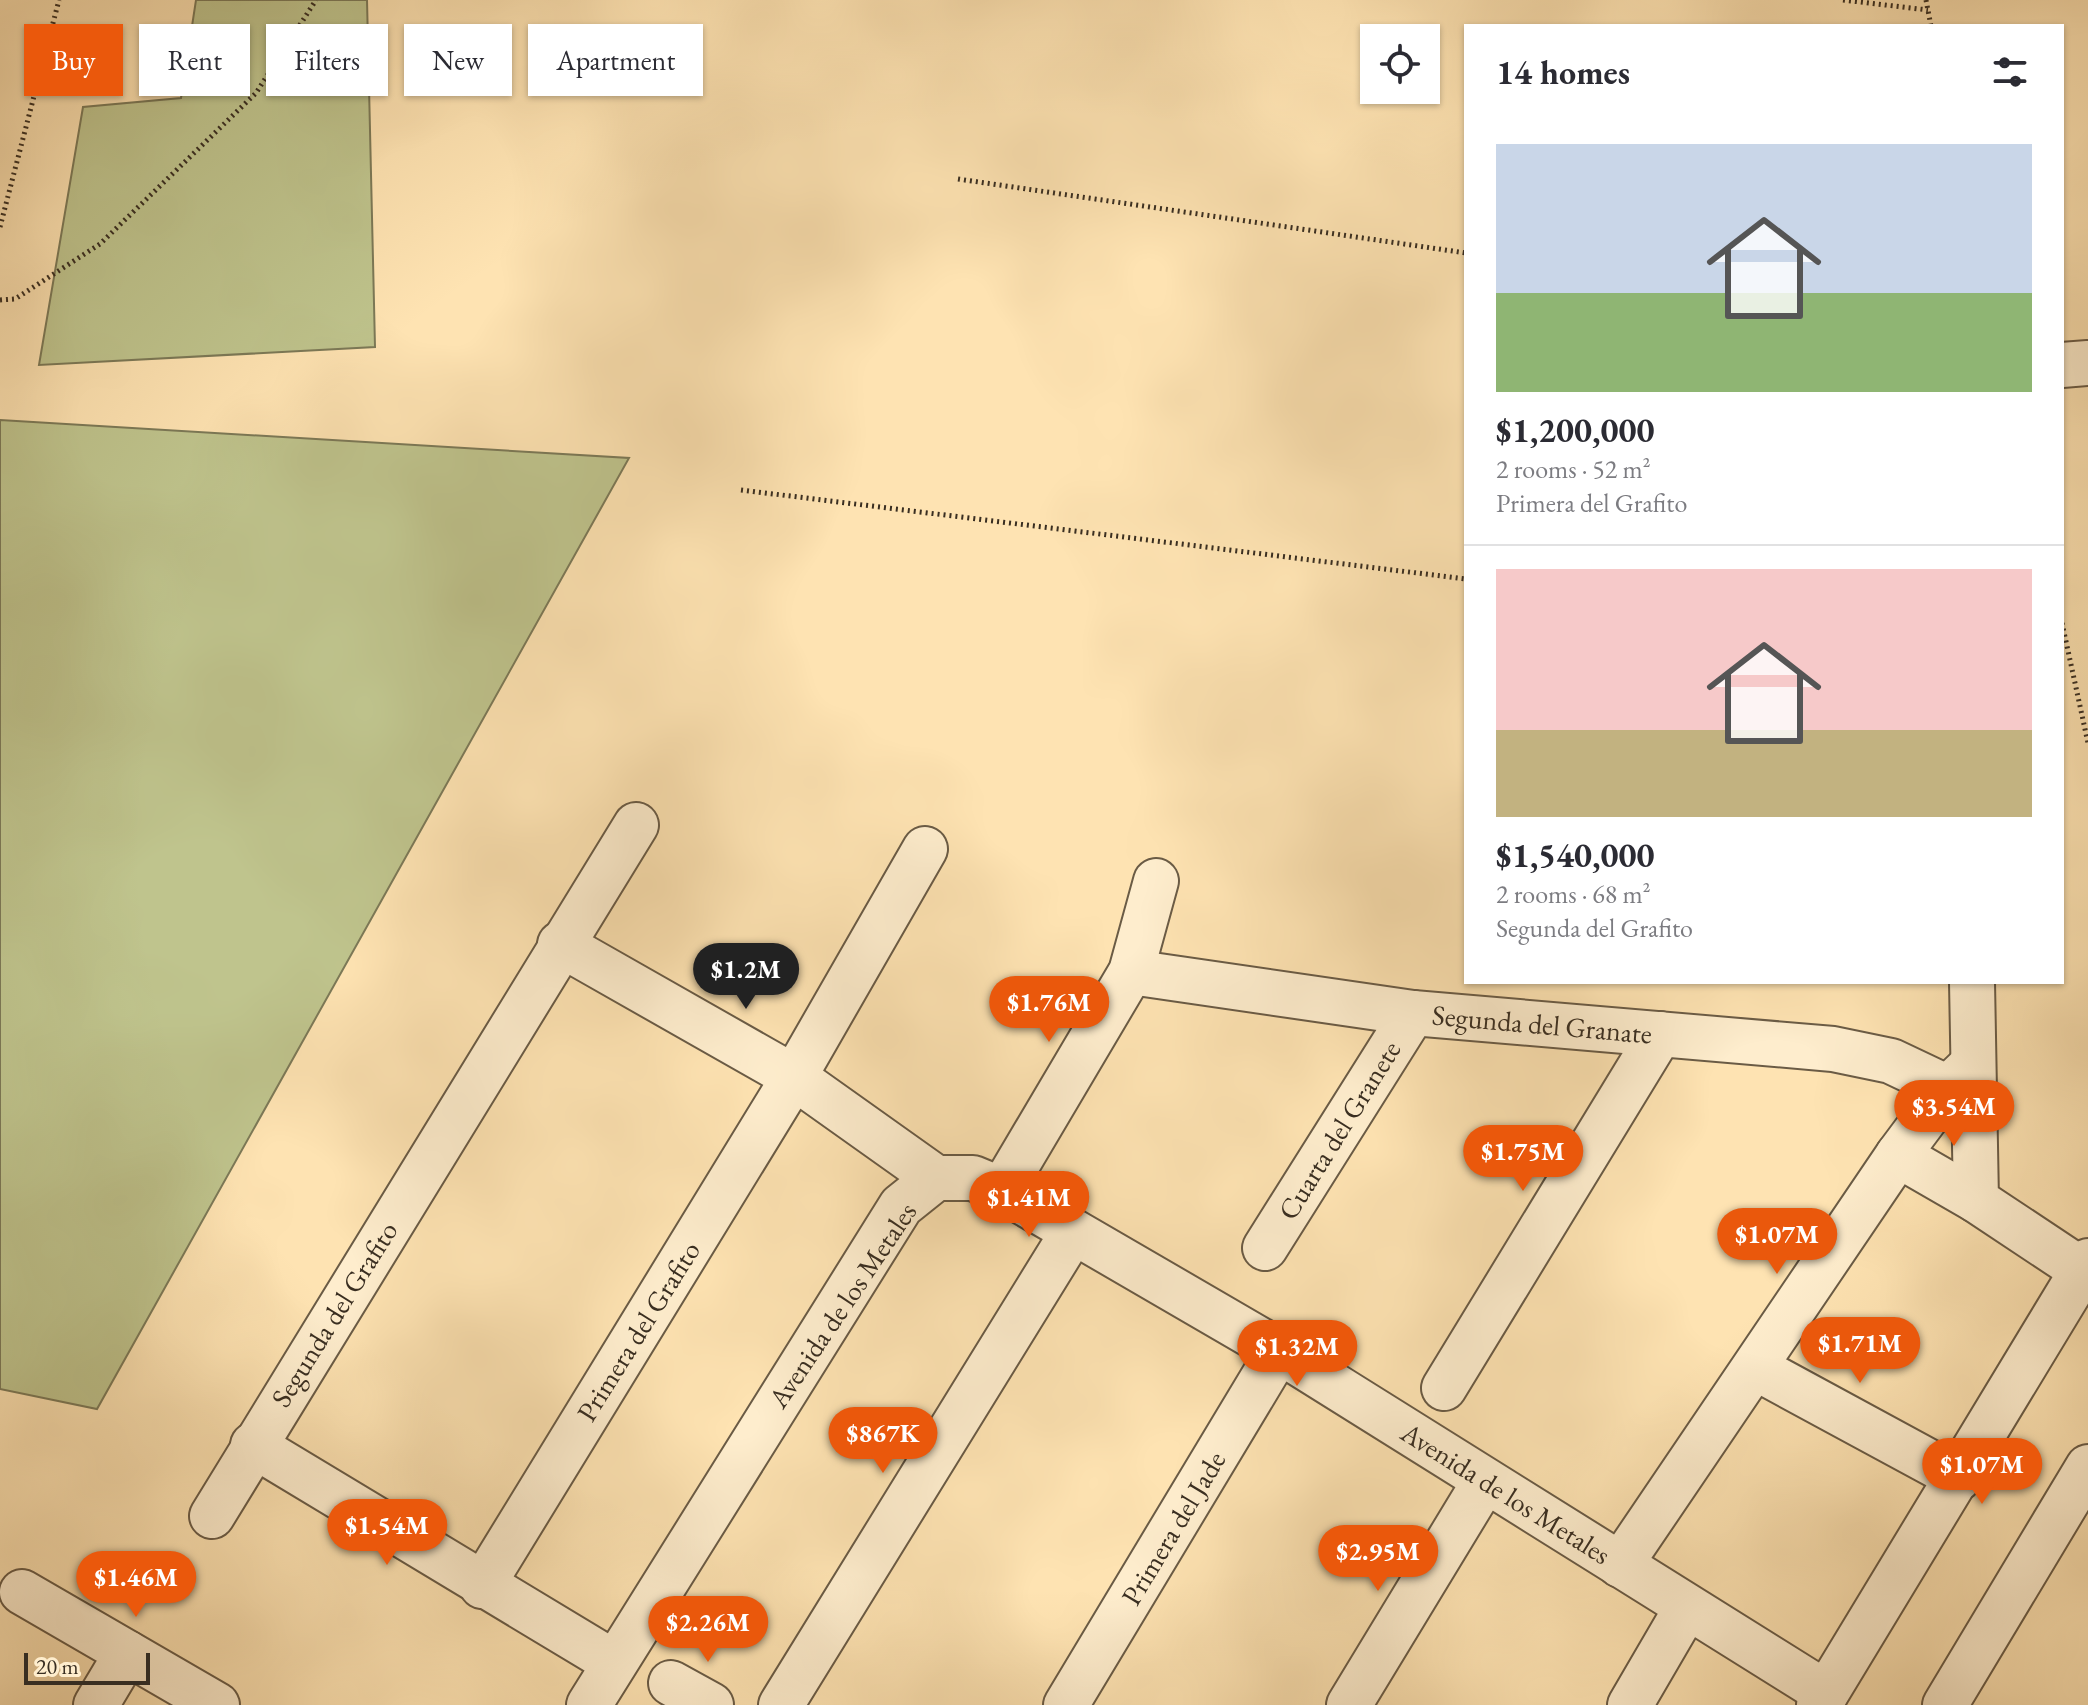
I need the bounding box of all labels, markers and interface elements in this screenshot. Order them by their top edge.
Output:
chip: Buy [24,24,123,96]
chip: Rent [139,24,250,96]
chip: Filters [266,24,388,96]
chip: New [404,24,512,96]
chip: Apartment [528,24,703,96]
map controls [1360,24,1440,104]
button: locate [1360,24,1440,104]
text: 14 homes [1496,50,1630,94]
icon: filters [1988,50,2032,94]
icon: home [1692,196,1836,340]
text: $1,200,000 [1496,408,1654,452]
text: 2 rooms · 52 m² [1496,452,1651,486]
text: Primera del Grafito [1496,486,1687,520]
icon: home [1692,621,1836,765]
text: $1,540,000 [1496,833,1654,877]
text: 2 rooms · 68 m² [1496,877,1651,911]
text: Segunda del Grafito [1496,911,1693,945]
pin: $1.2M [690,943,802,1011]
text: $1.2M [711,952,781,986]
pin: $1.76M [984,976,1114,1044]
text: $1.76M [1007,985,1091,1019]
street label: Segunda del Granate [1431,996,1654,1052]
street label: Cuarta del Granete [1270,1034,1408,1226]
pin: $3.54M [1889,1080,2019,1148]
text: $3.54M [1912,1089,1996,1123]
pin: $1.75M [1458,1125,1588,1193]
text: $1.75M [1481,1134,1565,1168]
pin: $1.41M [964,1171,1094,1239]
text: $1.41M [987,1180,1071,1214]
street label: Avenida de los Metales [759,1195,924,1416]
pin: $1.07M [1712,1208,1842,1276]
street label: Segunda del Grafito [263,1215,405,1413]
text: $1.07M [1735,1217,1819,1251]
street label: Primera del Grafito [568,1234,708,1428]
pin: $1.71M [1795,1317,1925,1385]
pin: $1.32M [1232,1320,1362,1388]
text: $1.71M [1818,1326,1902,1360]
text: $1.32M [1255,1329,1339,1363]
pin: $867K [827,1407,939,1475]
street label: Avenida de los Metales [1394,1413,1618,1572]
text: $867K [846,1416,920,1450]
pin: $1.07M [1917,1438,2047,1506]
street label: Primera del Jade [1113,1444,1233,1612]
text: $1.07M [1940,1447,2024,1481]
pin: $1.54M [322,1499,452,1567]
text: $1.54M [345,1508,429,1542]
pin: $2.95M [1313,1525,1443,1593]
text: $2.95M [1336,1534,1420,1568]
pin: $1.46M [71,1551,201,1619]
text: $1.46M [94,1560,178,1594]
pin: $2.26M [643,1596,773,1664]
text: $2.26M [666,1605,750,1639]
scale bar [24,1649,150,1685]
text: 20 m [36,1652,79,1681]

